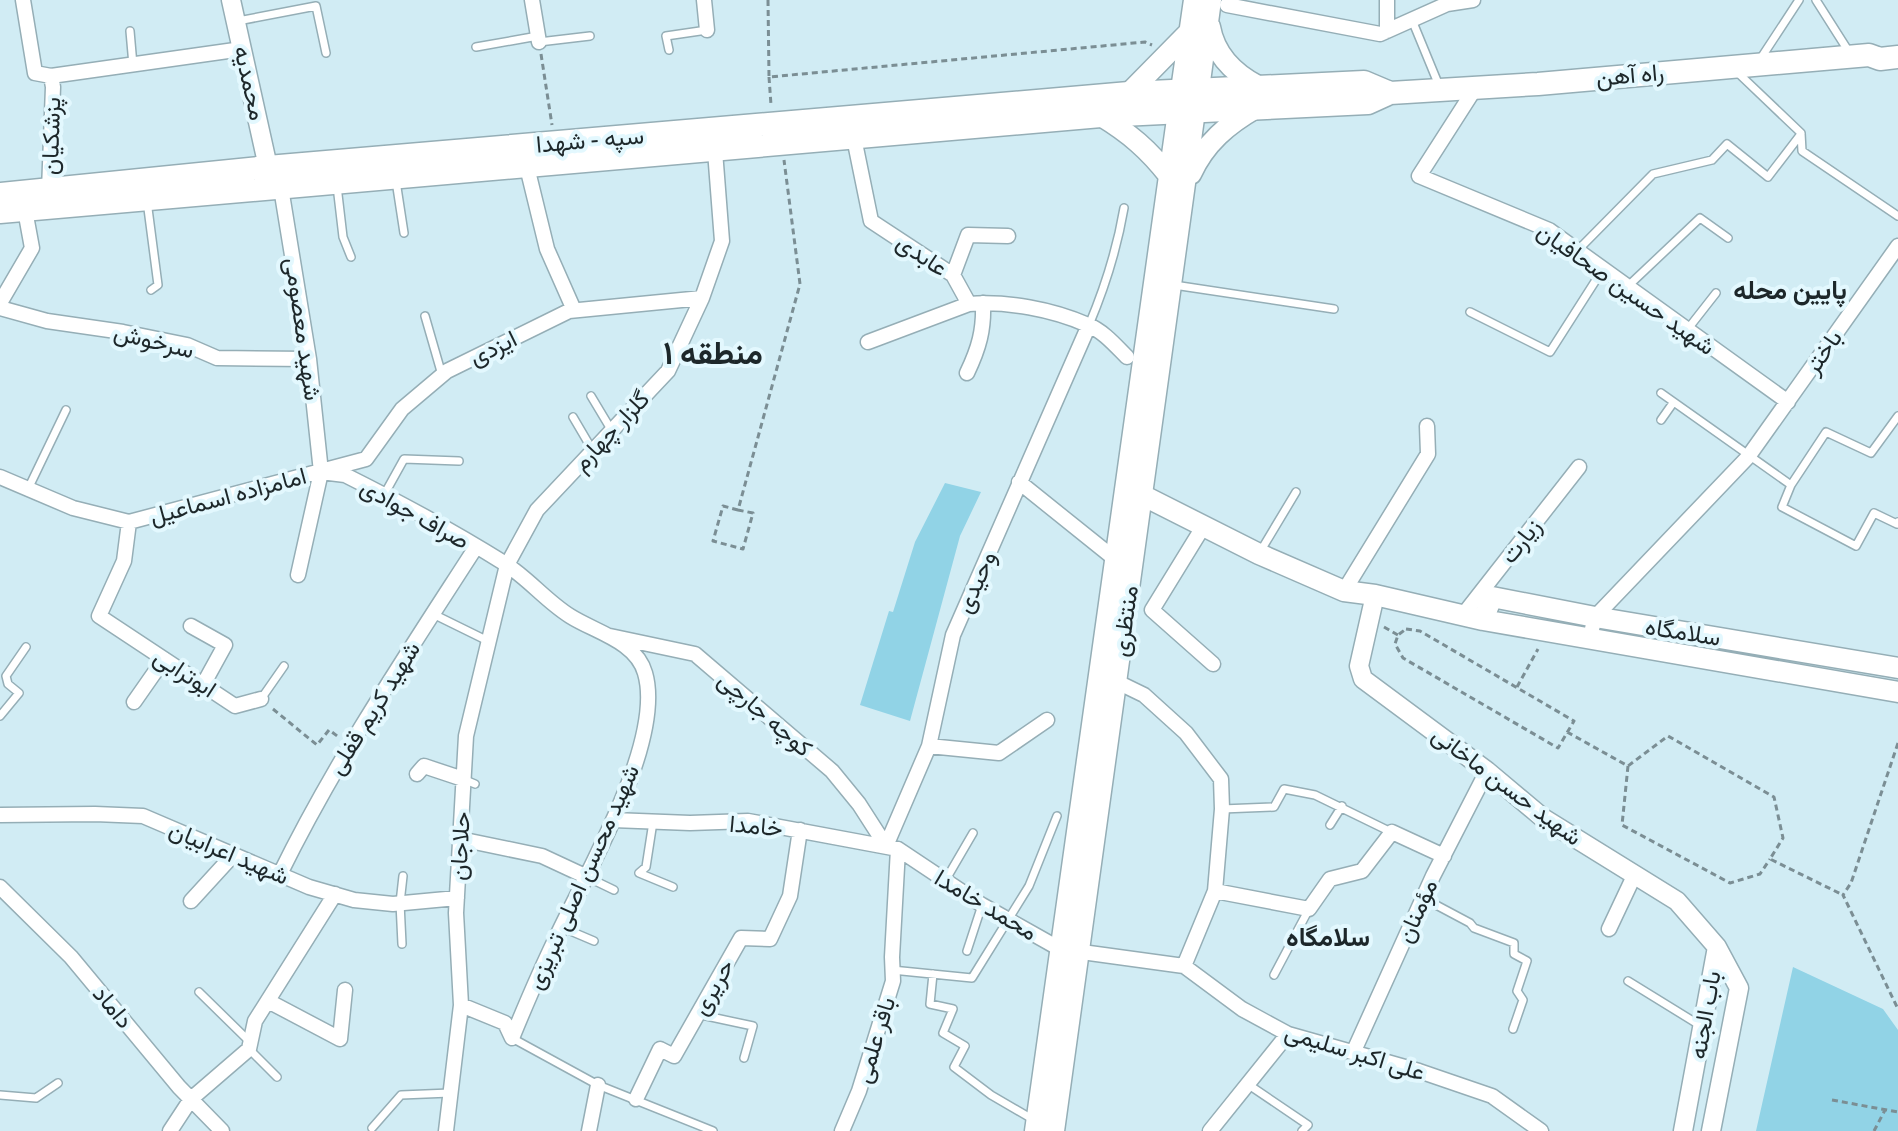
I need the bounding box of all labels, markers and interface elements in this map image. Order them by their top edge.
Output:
street label: محمدیه [227,43,273,123]
street label: راه آهن [1595,57,1665,93]
street label: پزشکیان [35,96,68,176]
street label: سپه - شهدا [535,120,645,161]
street label: شهید حسین صحافیان [1531,216,1721,362]
street label: عابدی [891,227,953,283]
street label: شهید معصومی [278,255,328,403]
district label: پایین محله [1733,275,1847,308]
street label: سرخوش [111,317,197,365]
street label: ایزدی [464,324,522,372]
street label: باختر [1797,324,1849,381]
district label: منطقه ۱ [663,334,763,373]
street label: گلزار چهارم [566,384,657,478]
street label: امامزاده اسماعیل [146,461,310,531]
street label: صراف جوادی [355,472,475,556]
street label: زیارت [1494,512,1548,570]
street label: وحیدی [949,546,1003,618]
street label: منتظری [1105,583,1145,659]
street label: سلامگاه [1643,611,1723,653]
street label: شهید کریم قفلی [321,636,428,781]
street label: ابوترابی [148,642,222,704]
street label: کوچه جارچی [711,665,818,764]
street label: شهید حسن ماخانی [1426,720,1588,852]
street label: شهید محسن اصلی تبریزی [520,760,646,994]
street label: خامدا [728,809,784,843]
street label: حلاجان [443,811,477,881]
street label: شهید اعرابیان [165,814,293,892]
street label: محمد خامدا [929,863,1043,947]
street label: مؤمنان [1390,874,1444,948]
district label: سلامگاه [1286,922,1370,954]
street label: حریری [685,954,741,1020]
street label: باب الجنه [1683,969,1727,1061]
street label: داماد [86,979,140,1035]
street label: باقر علمی [848,993,902,1087]
street label: علی اکبر سلیمی [1281,1016,1429,1088]

